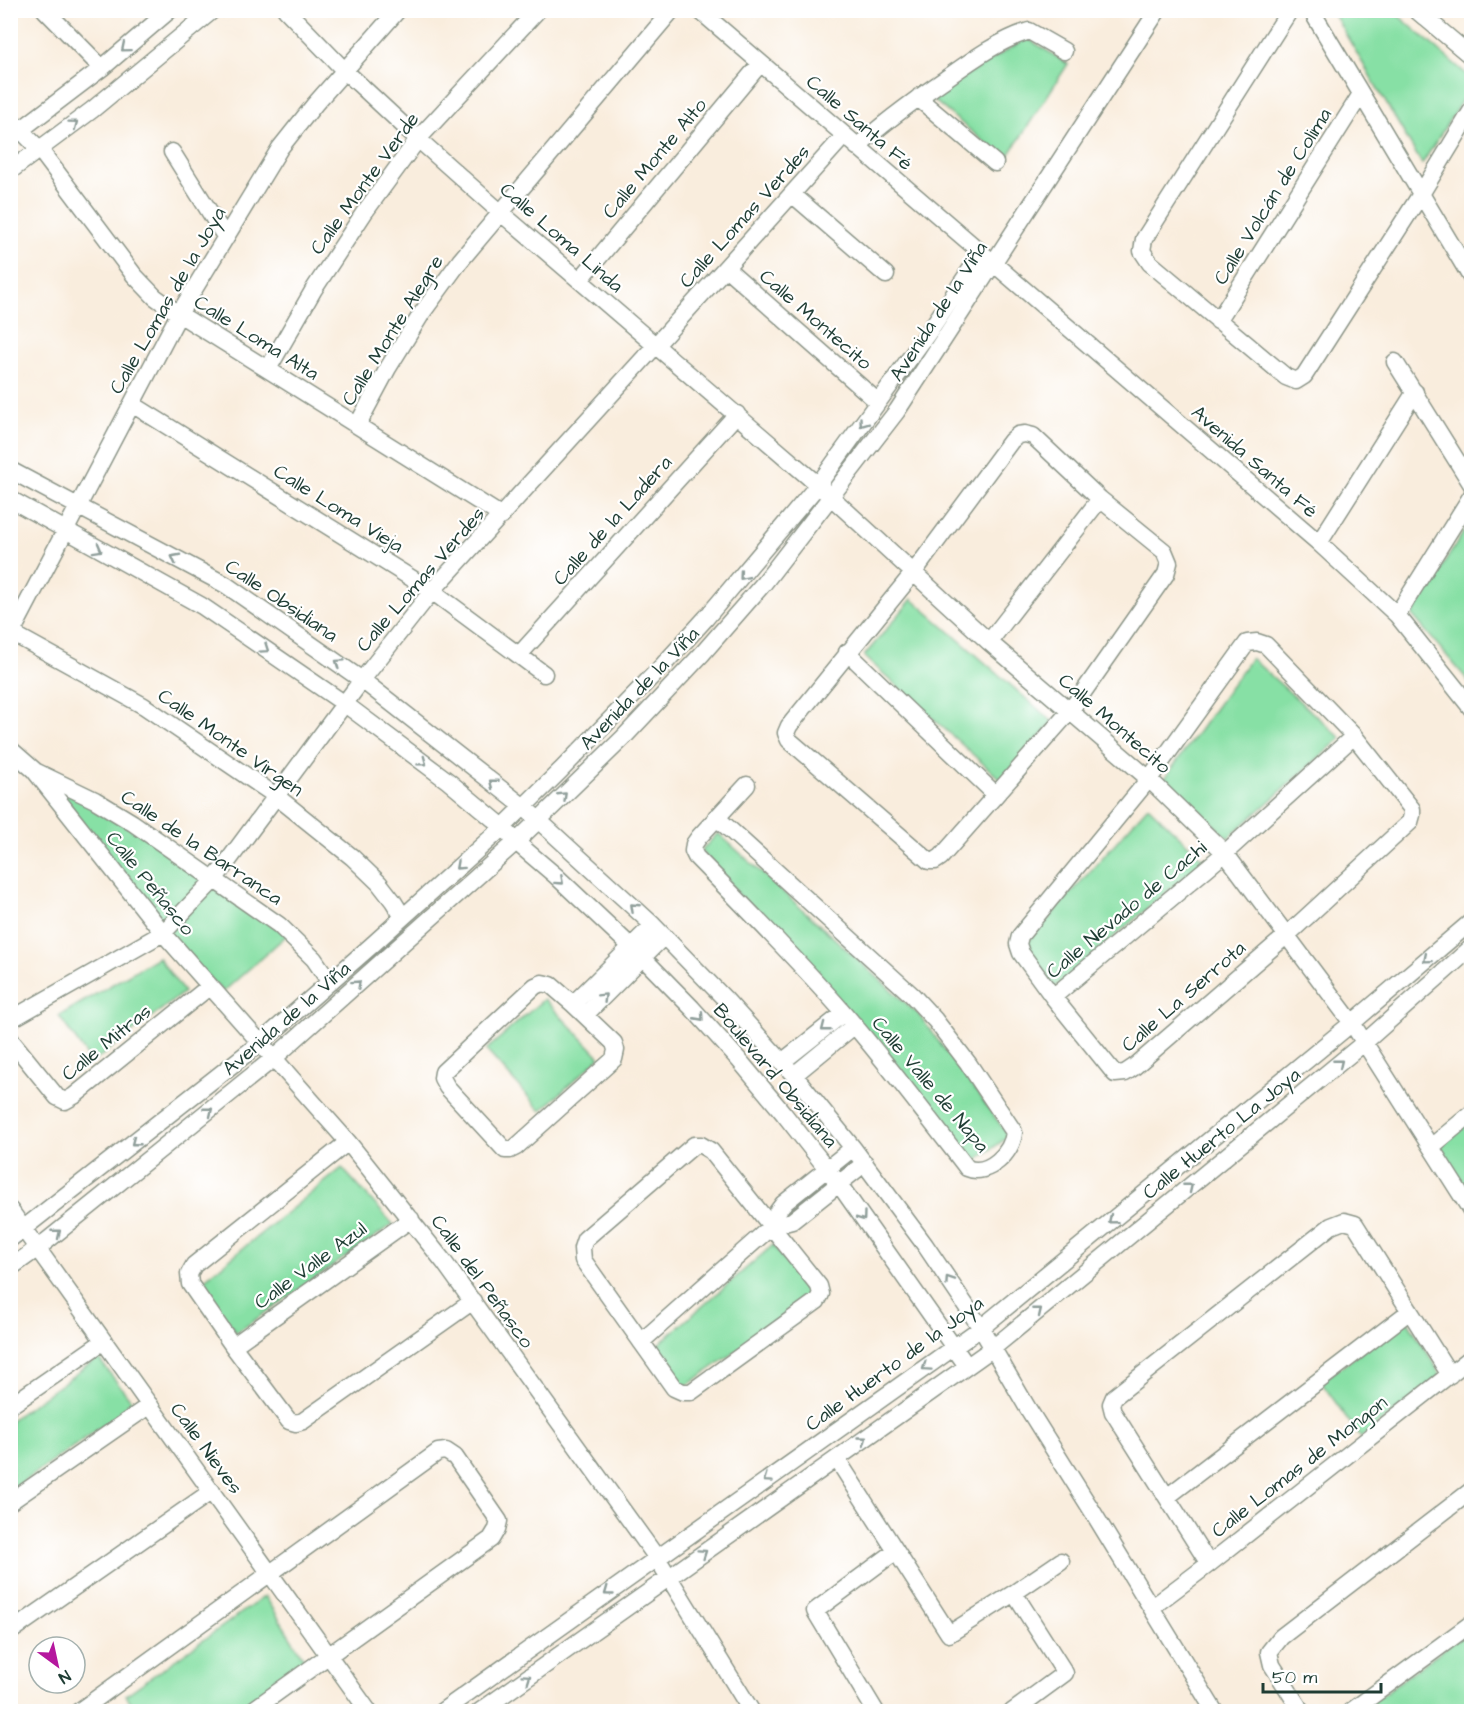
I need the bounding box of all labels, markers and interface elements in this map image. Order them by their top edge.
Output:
one-way arrow [121,41,132,52]
street label: Calle Santa Fé [800,68,919,177]
street label: Calle Monte Alto [596,92,714,225]
street label: Calle Volcán de Colima [1207,103,1339,290]
street label: Calle Monte Verde [304,107,426,260]
one-way arrow [68,120,79,131]
street label: Calle Lomas Verdes [673,139,817,294]
street label: Calle Loma Linda [493,176,629,299]
street label: Calle Lomas de la Joya [103,202,234,400]
street label: Avenida de la Viña [883,236,995,387]
street label: Calle Monte Alegre [335,250,452,412]
street label: Calle Montecito [753,263,878,377]
street label: Calle Loma Alta [189,288,324,387]
street label: Avenida Santa Fé [1185,399,1324,525]
one-way arrow [859,416,870,427]
street label: Calle de la Ladera [547,450,679,592]
street label: Calle Loma Vieja [268,458,409,560]
street label: Calle Lomas Verdes [350,501,492,658]
one-way arrow [92,542,102,553]
street label: Calle Obsidiana [219,553,343,649]
one-way arrow [171,554,181,565]
one-way arrow [739,569,750,580]
street label: Avenida de la Viña [574,621,706,757]
one-way arrow [258,642,269,653]
one-way arrow [334,659,345,670]
street label: Calle Montecito [1052,667,1177,781]
street label: Calle Monte Virgen [151,682,309,804]
one-way arrow [417,755,428,766]
one-way arrow [488,779,499,790]
street label: Calle de la Barranca [115,783,288,912]
one-way arrow [556,792,567,803]
street label: Calle Peñasco [99,825,201,942]
street label: Calle Nevado de Cachi [1040,834,1213,985]
one-way arrow [456,859,466,870]
one-way arrow [553,873,564,884]
one-way arrow [630,903,640,914]
street label: Calle La Serrota [1115,935,1252,1059]
one-way arrow [1423,952,1434,963]
street label: Avenida de la Viña [216,955,357,1082]
one-way arrow [351,980,361,991]
one-way arrow [596,994,607,1005]
street label: Boulevard Obsidiana [706,997,844,1154]
street label: Calle Mitras [56,998,158,1088]
one-way arrow [693,1010,704,1021]
street label: Calle Valle de Napa [865,1010,996,1159]
one-way arrow [821,1020,832,1031]
one-way arrow [1333,1059,1344,1070]
street label: Calle Huerto La Joya [1137,1061,1307,1207]
one-way arrow [202,1107,213,1118]
one-way arrow [130,1134,141,1145]
one-way arrow [1182,1183,1193,1194]
street label: Calle del Peñasco [424,1209,540,1354]
one-way arrow [855,1210,866,1221]
one-way arrow [1108,1213,1119,1224]
street label: Calle Valle Azul [248,1215,373,1316]
one-way arrow [50,1229,61,1240]
one-way arrow [945,1275,956,1286]
street label: Calle Huerto de la Joya [800,1289,990,1439]
one-way arrow [1032,1307,1043,1318]
one-way arrow [922,1360,933,1371]
street label: Calle Lomas de Mongon [1206,1389,1394,1545]
street label: Calle Nieves [163,1397,249,1500]
one-way arrow [856,1436,867,1447]
one-way arrow [763,1472,774,1483]
one-way arrow [697,1549,708,1560]
one-way arrow [604,1585,615,1596]
north arrow [27,1635,87,1695]
scale bar [1263,1656,1382,1694]
text: N [54,1665,75,1689]
text: 50 m [1272,1665,1317,1690]
one-way arrow [521,1674,532,1685]

